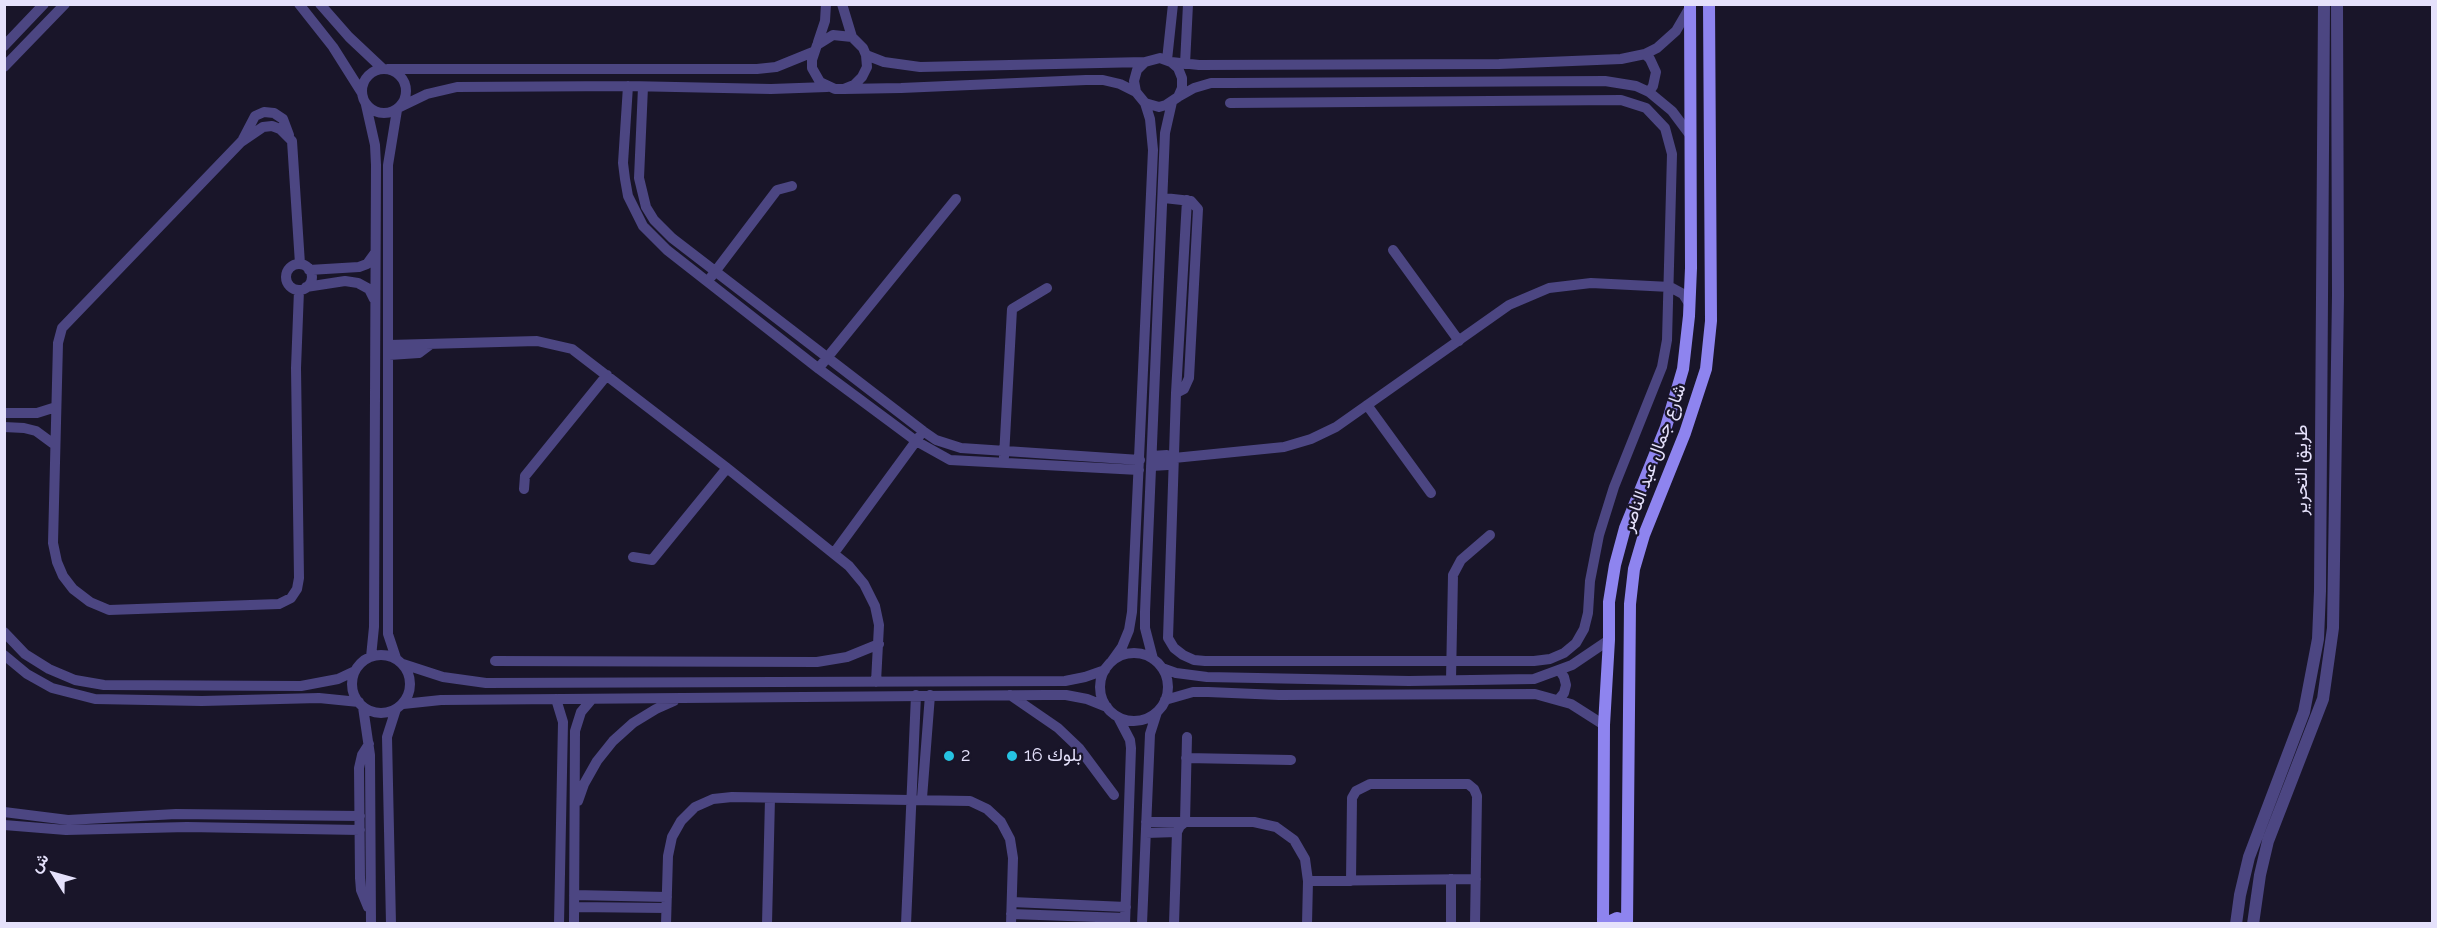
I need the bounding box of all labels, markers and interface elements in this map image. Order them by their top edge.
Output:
street label: شارع جمال عبد الناصر [1617,381,1691,535]
street label: طريق التحرير [2291,425,2313,515]
place label: 2 [961,745,970,767]
place label: بلوك 16 [1024,745,1082,767]
marker: 2 [942,749,956,763]
marker: بلوك 16 [1005,749,1019,763]
north arrow [24,844,84,904]
text: ش [26,849,53,876]

